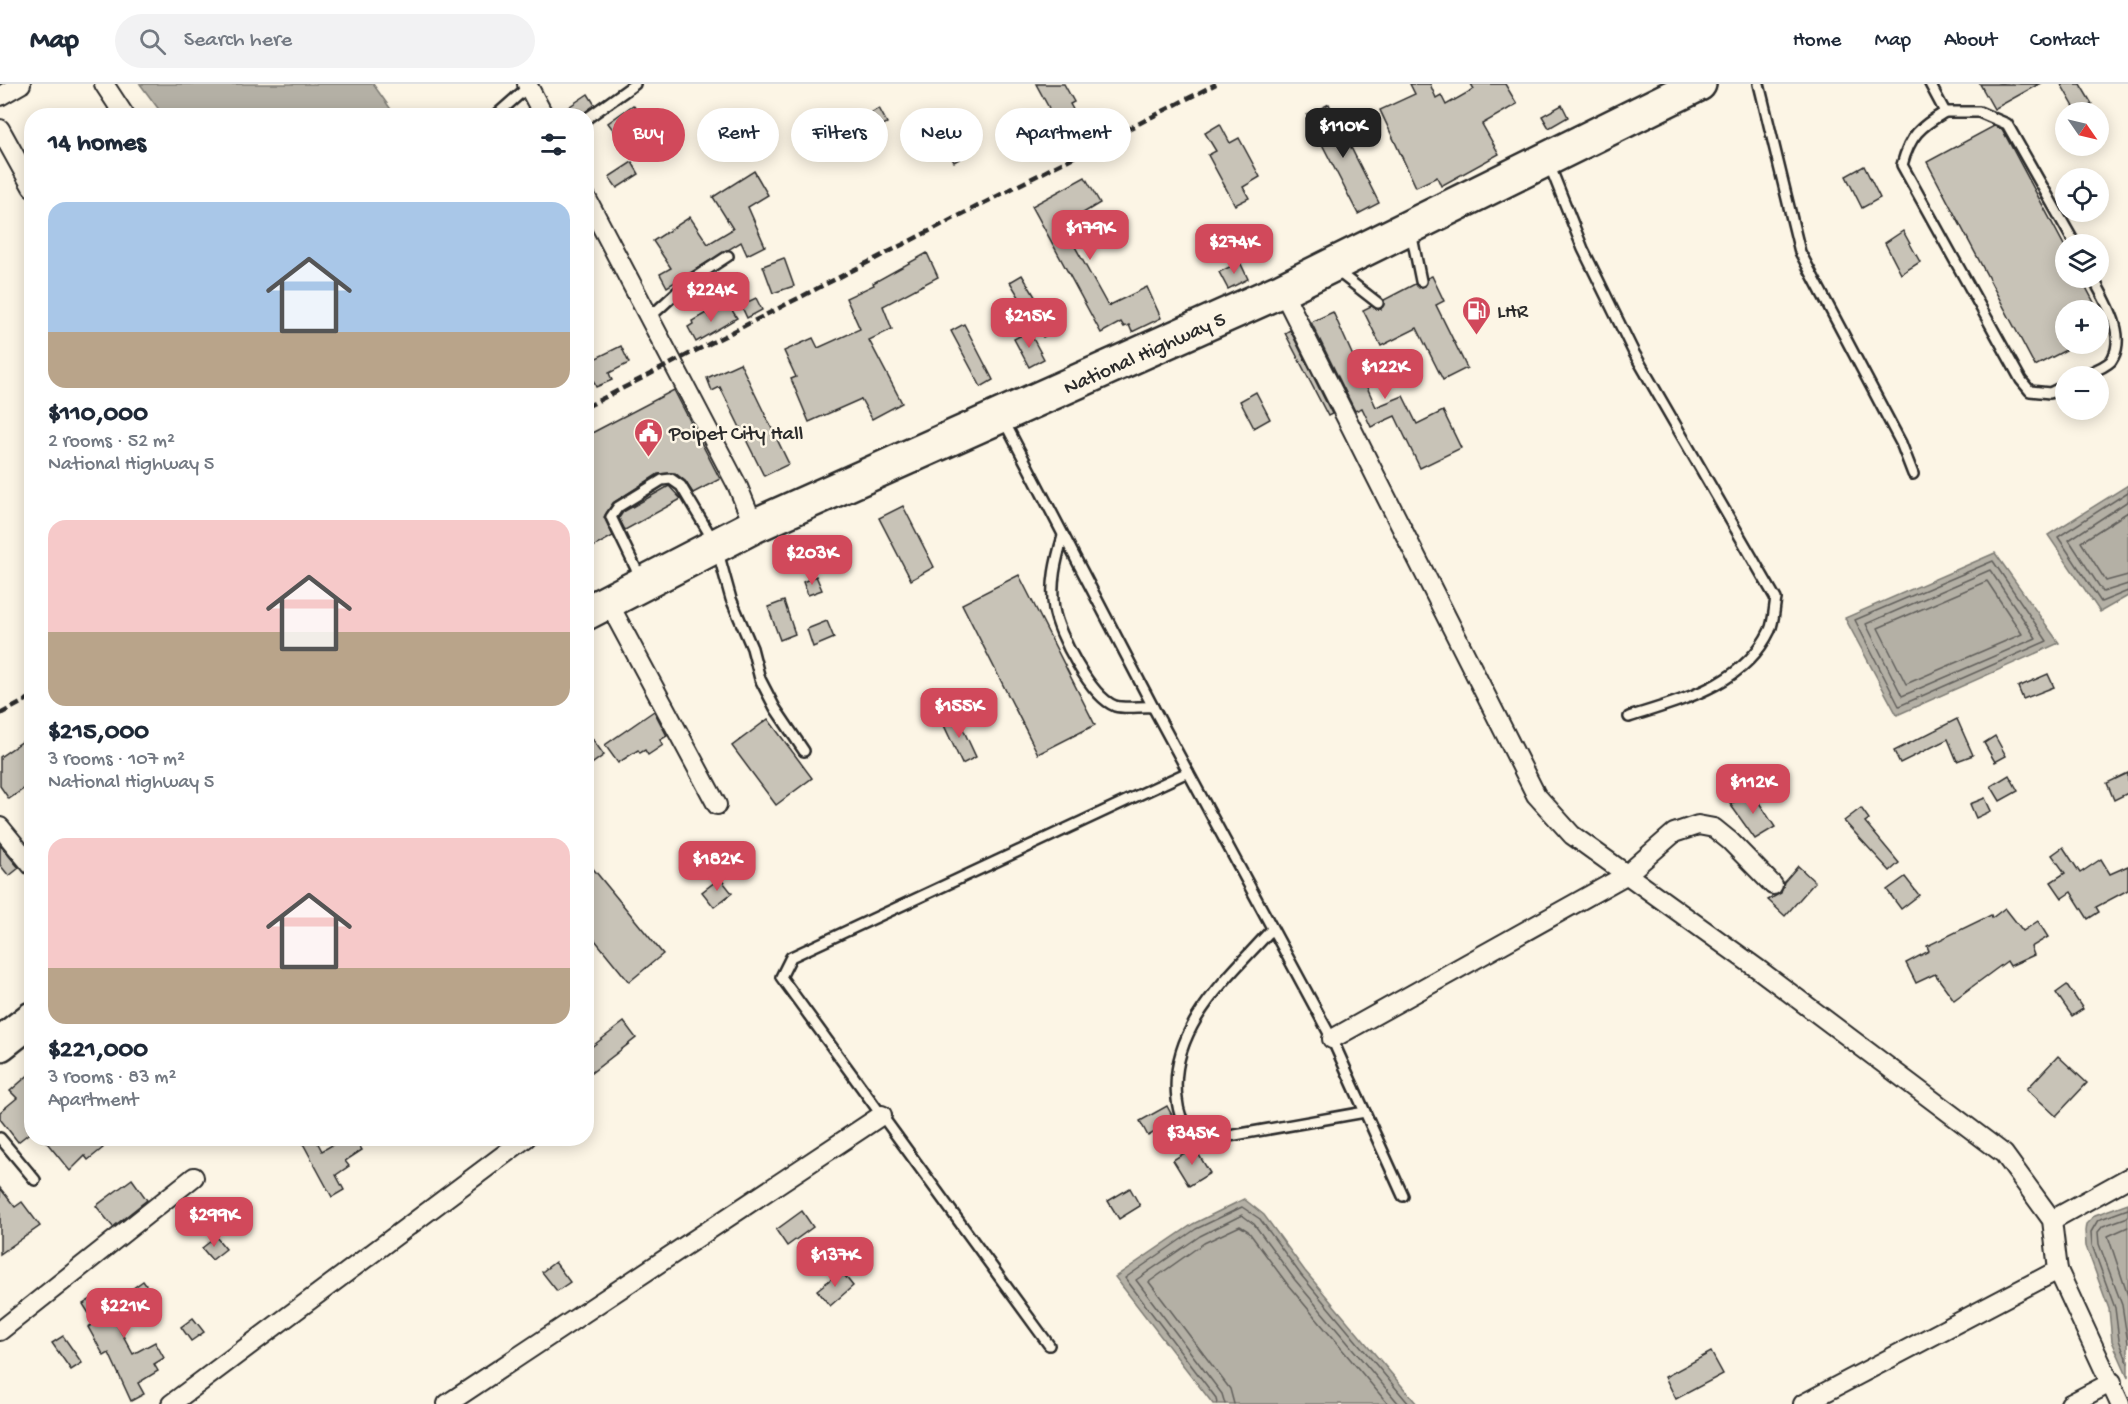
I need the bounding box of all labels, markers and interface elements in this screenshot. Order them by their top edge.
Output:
search box [115,14,535,68]
text: Map [30,25,79,58]
icon: search [136,25,169,58]
text: Search here [184,28,292,54]
text: Home [1793,29,1841,54]
text: Map [1874,29,1911,54]
text: About [1944,29,1997,54]
text: Contact [2030,29,2098,54]
north arrow [2055,102,2109,156]
map controls [2055,102,2109,420]
chip: Buy [612,108,685,162]
chip: Rent [697,108,779,162]
chip: Filters [791,108,888,162]
chip: New [900,108,983,162]
chip: Apartment [995,108,1131,162]
pin: $110K [1301,108,1385,159]
text: $110K [1319,116,1367,139]
icon: filters [537,128,570,161]
text: 14 homes [48,129,146,160]
button: locate [2055,168,2109,222]
pin: $179K [1048,210,1132,261]
text: $179K [1066,218,1114,241]
pin: $274K [1192,224,1276,275]
text: $274K [1209,232,1259,255]
button: layers [2055,234,2109,288]
icon: home [255,241,363,349]
pin: $224K [669,272,753,323]
text: $224K [686,280,736,303]
fuel station icon: LHR [1460,294,1492,336]
pin: $215K [987,298,1071,349]
button: + [2055,300,2109,354]
place label: LHR [1497,301,1529,326]
text: $215K [1005,306,1053,329]
street label: National Highway 5 [1061,308,1230,402]
pin: $122K [1343,349,1427,400]
text: $122K [1361,357,1409,380]
button: − [2055,366,2109,420]
text: $110,000 [48,400,148,431]
public building icon: Poipet City Hall [632,416,664,458]
place label: Poipet City Hall [668,423,803,448]
text: 2 rooms · 52 m² [48,431,175,454]
text: National Highway 5 [48,454,214,477]
pin: $203K [770,535,854,586]
text: $203K [786,543,838,566]
icon: home [255,559,363,667]
pin: $155K [917,688,1001,739]
text: $155K [934,696,984,719]
text: $215,000 [48,718,149,749]
text: 3 rooms · 107 m² [48,749,185,772]
pin: $112K [1711,764,1795,815]
text: National Highway 5 [48,772,214,795]
text: $112K [1730,772,1776,795]
pin: $182K [675,841,759,892]
text: $182K [693,849,741,872]
icon: home [255,877,363,985]
text: $221,000 [48,1036,148,1067]
text: 3 rooms · 83 m² [48,1067,176,1090]
text: Apartment [48,1090,138,1113]
pin: $345K [1150,1115,1234,1166]
text: $345K [1167,1123,1217,1146]
pin: $299K [172,1197,256,1248]
text: $299K [189,1205,239,1228]
pin: $137K [793,1237,877,1288]
text: $137K [811,1245,859,1268]
pin: $221K [82,1288,166,1339]
text: $221K [100,1296,148,1319]

